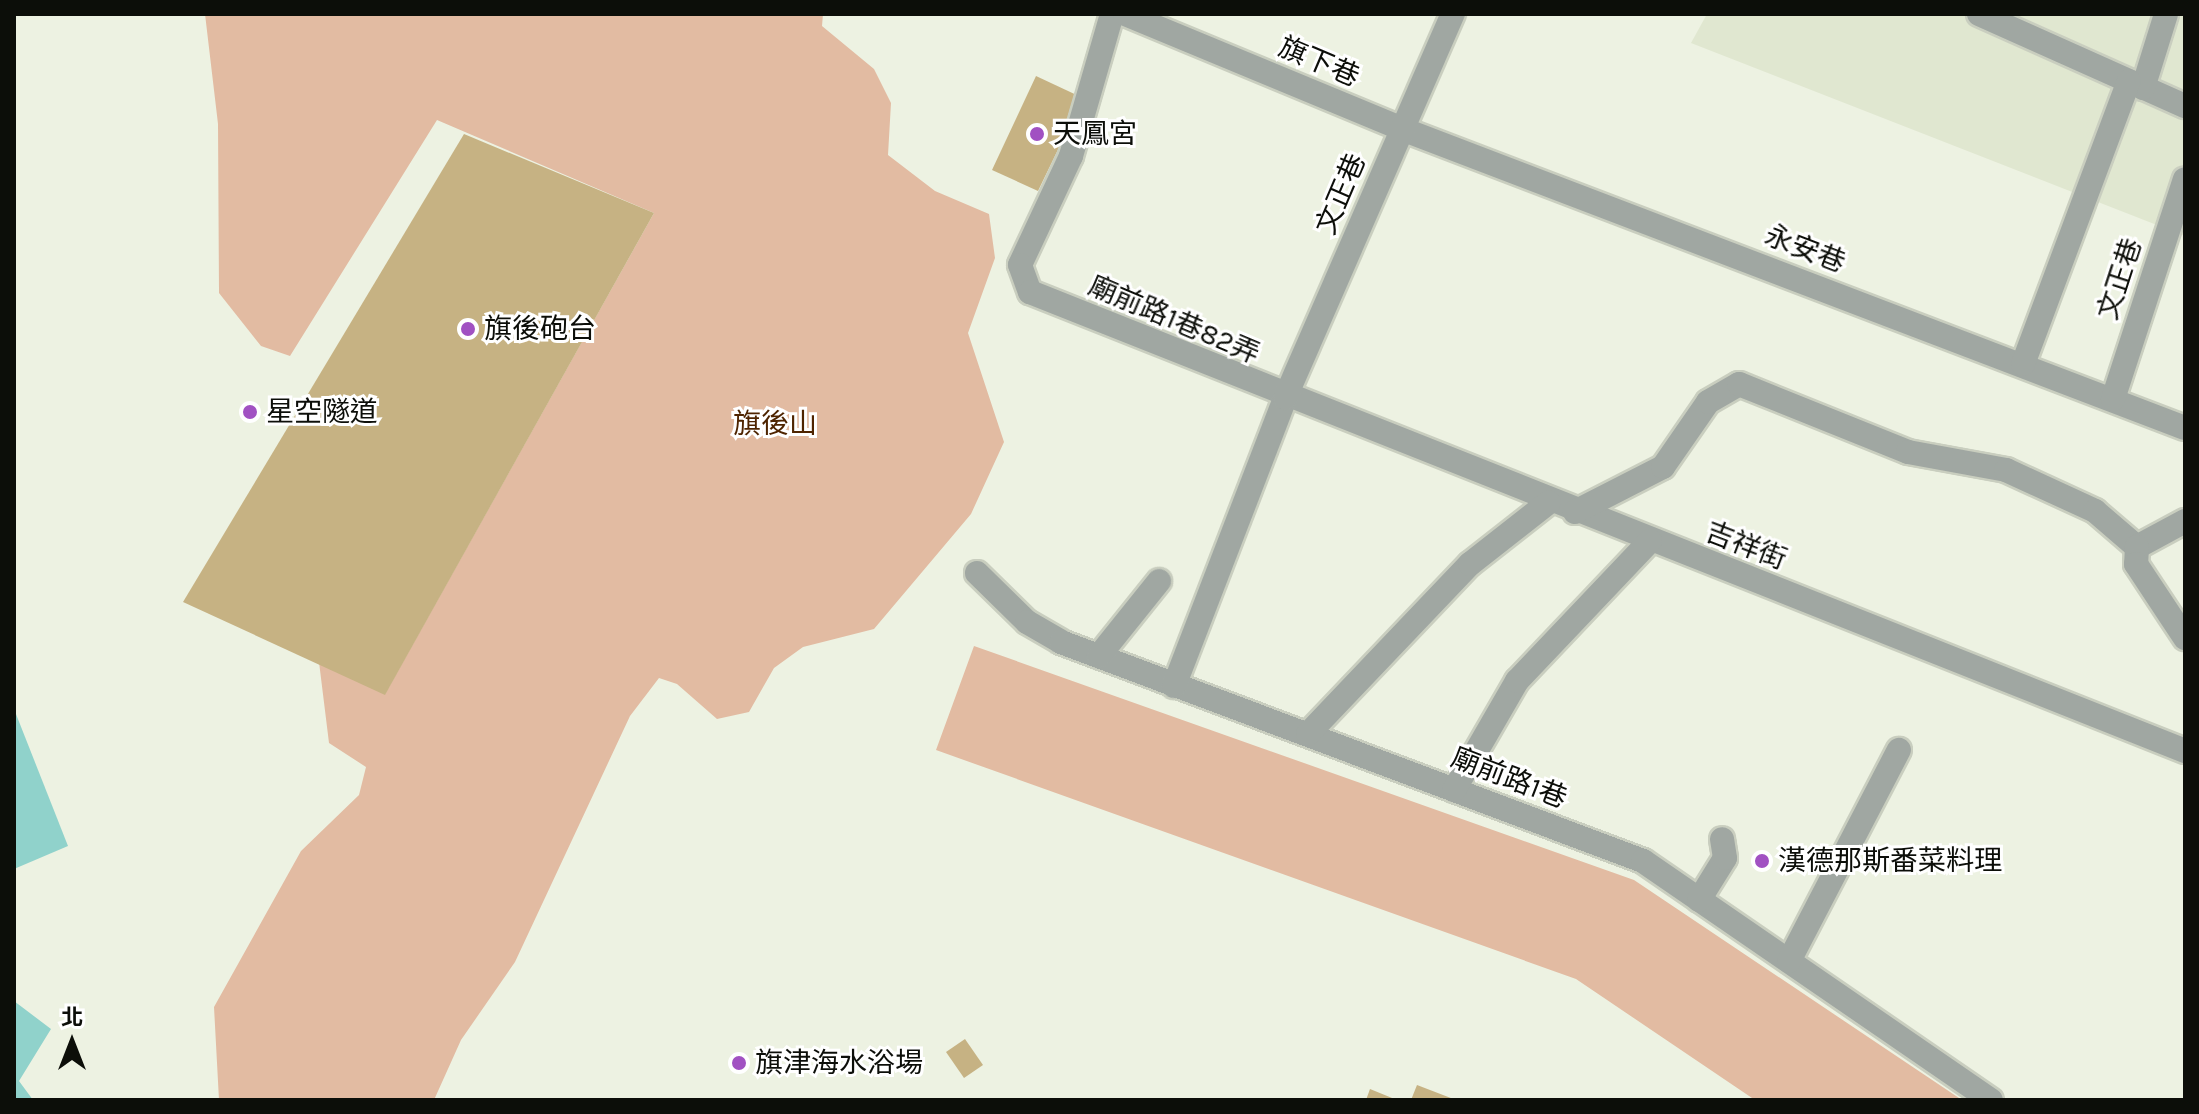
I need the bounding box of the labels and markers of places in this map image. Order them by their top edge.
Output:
place label: 天鳳宮 [1053,117,1137,151]
marker: 天鳳宮 [1028,125,1046,143]
place label: 旗後砲台 [484,312,596,346]
marker: 旗後砲台 [459,320,477,338]
place label: 星空隧道 [266,395,378,429]
marker: 星空隧道 [241,403,259,421]
place label: 漢德那斯番菜料理 [1778,844,2002,878]
marker: 漢德那斯番菜料理 [1753,852,1771,870]
place label: 旗津海水浴場 [755,1046,923,1080]
marker: 旗津海水浴場 [730,1054,748,1072]

